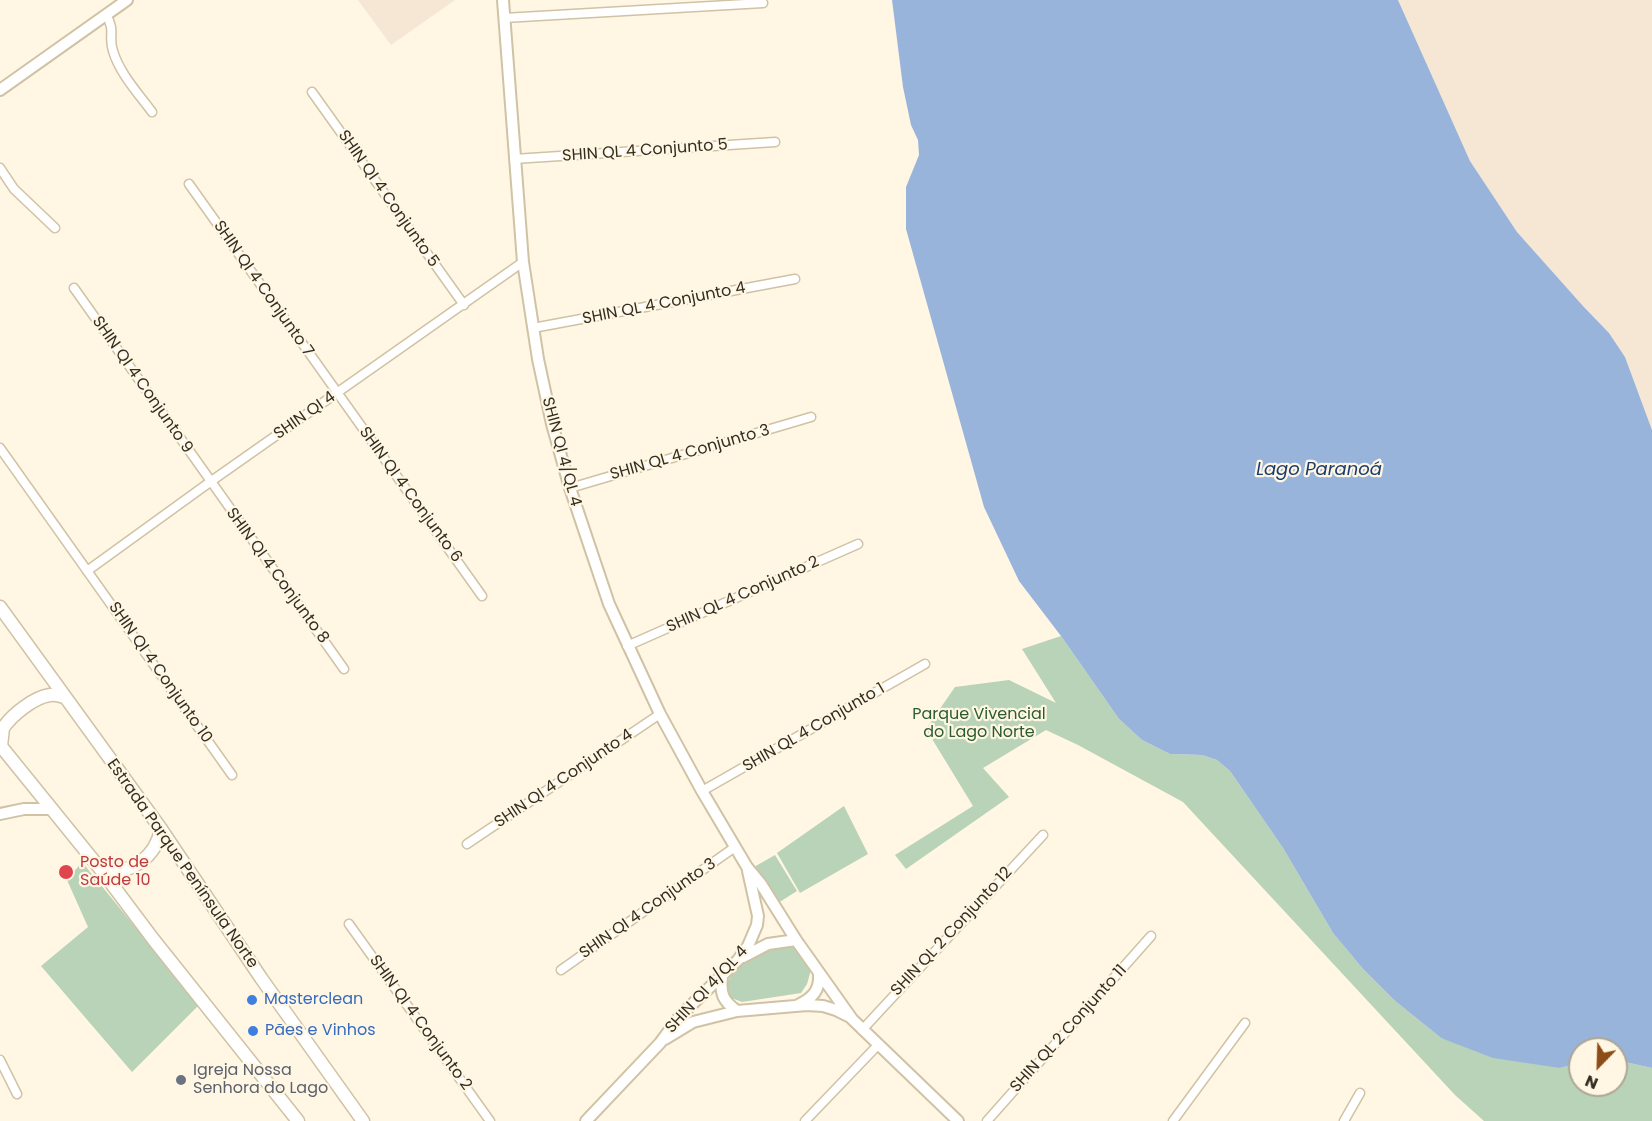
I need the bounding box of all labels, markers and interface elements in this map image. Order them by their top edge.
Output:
street label: SHIN QI 4 Conjunto 5 [333,127,443,271]
street label: SHIN QL 4 Conjunto 5 [562,136,728,166]
street label: SHIN QI 4 Conjunto 7 [209,217,317,361]
street label: SHIN QL 4 Conjunto 4 [581,279,747,329]
street label: SHIN QI 4 Conjunto 9 [87,313,197,457]
street label: SHIN QI 4 [270,388,340,444]
street label: SHIN QI 4/QL 4 [537,395,585,509]
street label: SHIN QL 4 Conjunto 3 [608,421,772,485]
street label: SHIN QI 4 Conjunto 6 [354,423,466,567]
water label: Lago Paranoá [1256,459,1382,481]
street label: SHIN QI 4 Conjunto 8 [221,505,333,647]
street label: SHIN QL 4 Conjunto 2 [664,553,822,637]
street label: SHIN QI 4 Conjunto 10 [104,599,216,747]
street label: SHIN QL 4 Conjunto 1 [740,679,888,777]
park label: Parque Vivencial do Lago Norte [912,705,1046,743]
street label: SHIN QI 4 Conjunto 4 [491,726,637,832]
street label: Estrada Parque Península Norte [102,756,262,972]
place label: Posto de Saúde 10 [80,853,151,891]
street label: SHIN QI 4 Conjunto 3 [576,855,720,963]
marker: Posto de Saúde 10 [57,863,75,881]
street label: SHIN QL 2 Conjunto 12 [887,864,1017,1000]
street label: SHIN QI 4/QL 4 [662,942,752,1038]
street label: SHIN QI 4 Conjunto 2 [365,952,475,1094]
street label: SHIN QL 2 Conjunto 11 [1007,961,1131,1097]
place label: Masterclean [264,990,363,1010]
marker: Masterclean [245,993,259,1007]
place label: Pães e Vinhos [265,1021,376,1041]
marker: Pães e Vinhos [246,1024,260,1038]
north arrow [1568,1037,1628,1097]
place label: Igreja Nossa Senhora do Lago [193,1061,328,1099]
text: N [1582,1069,1602,1095]
marker: Igreja Nossa Senhora do Lago [174,1073,188,1087]

